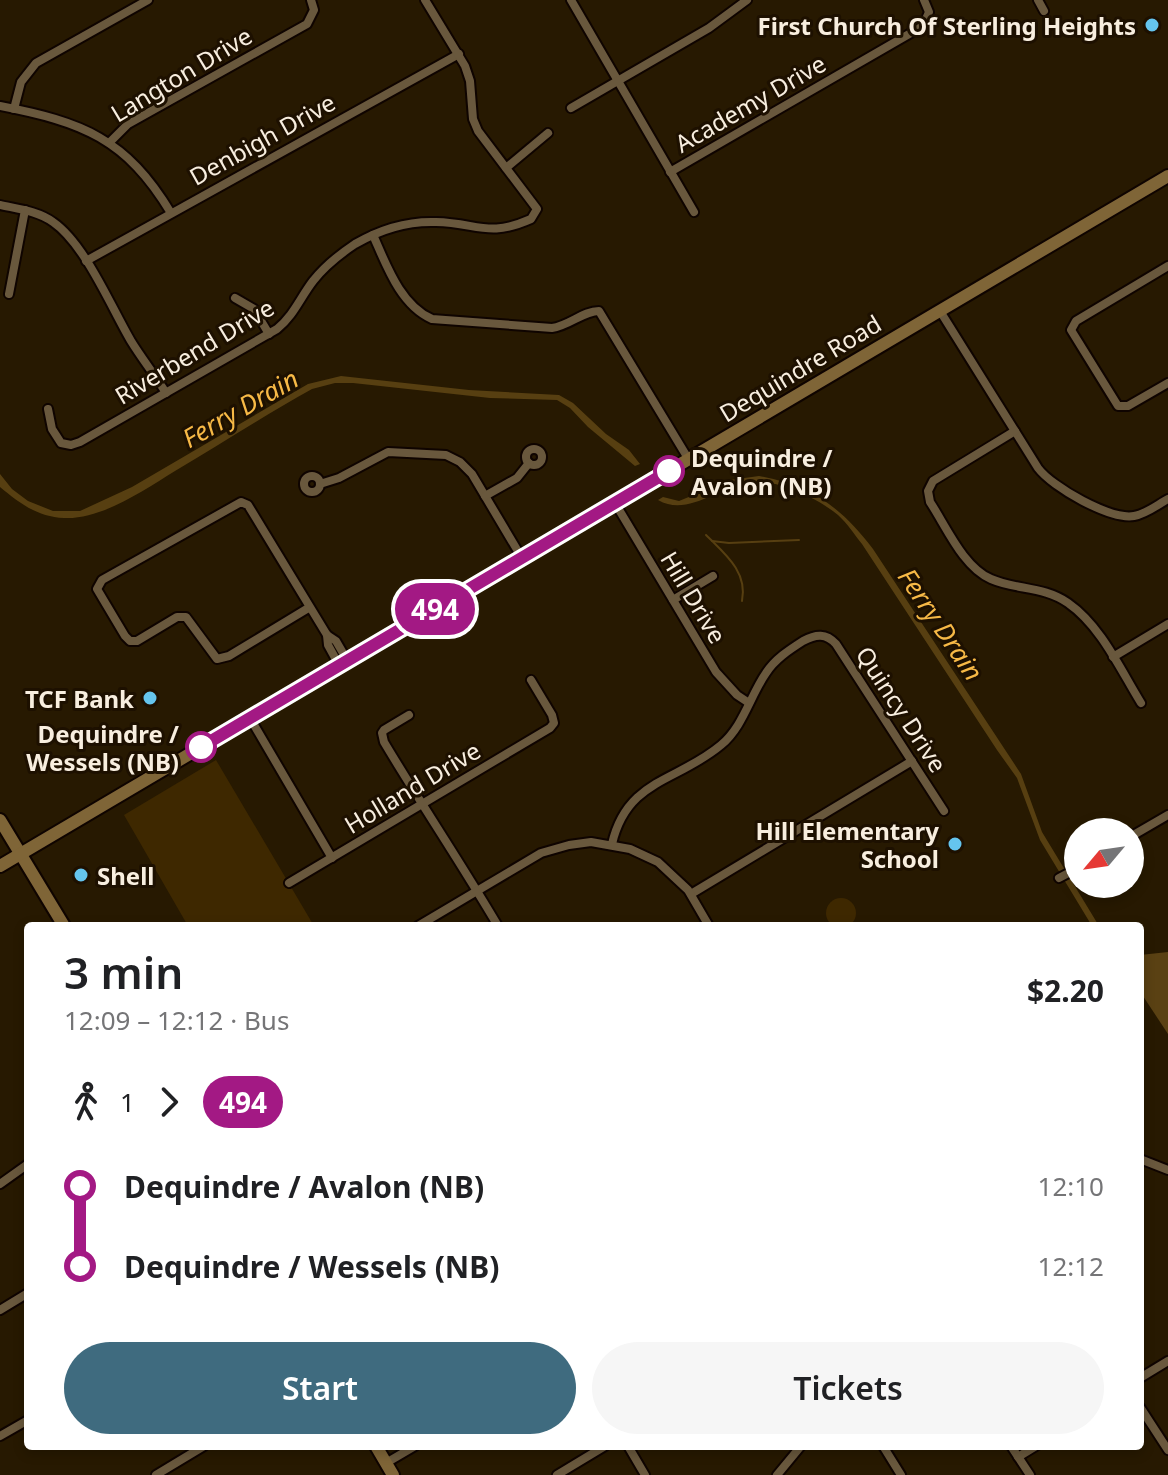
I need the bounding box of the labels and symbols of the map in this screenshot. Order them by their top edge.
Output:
place label: First Church Of Sterling Heights [757,9,1136,42]
marker: First Church Of Sterling Heights [1143,16,1161,34]
street label: Langton Drive [104,19,258,129]
street label: Academy Drive [669,46,831,160]
street label: Denbigh Drive [183,85,341,193]
street label: Riverbend Drive [108,290,280,412]
street label: Dequindre Road [713,307,887,429]
water label: Ferry Drain [175,360,305,456]
place label: Dequindre / Avalon (NB) [691,441,832,502]
marker: Dequindre / Avalon (NB) [654,456,684,486]
street label: Hill Drive [654,545,734,649]
water label: Ferry Drain [890,561,992,687]
line badge: 494 [389,583,481,635]
street label: Quincy Drive [849,640,955,778]
place label: TCF Bank [25,682,134,715]
marker: TCF Bank [141,689,159,707]
place label: Dequindre / Wessels (NB) [26,717,179,778]
marker: Dequindre / Wessels (NB) [186,732,216,762]
street label: Holland Drive [338,733,486,841]
place label: Hill Elementary School [755,814,939,875]
north arrow [1064,818,1144,898]
marker: Hill Elementary School [946,835,964,853]
place label: Shell [97,859,154,892]
marker: Shell [72,866,90,884]

